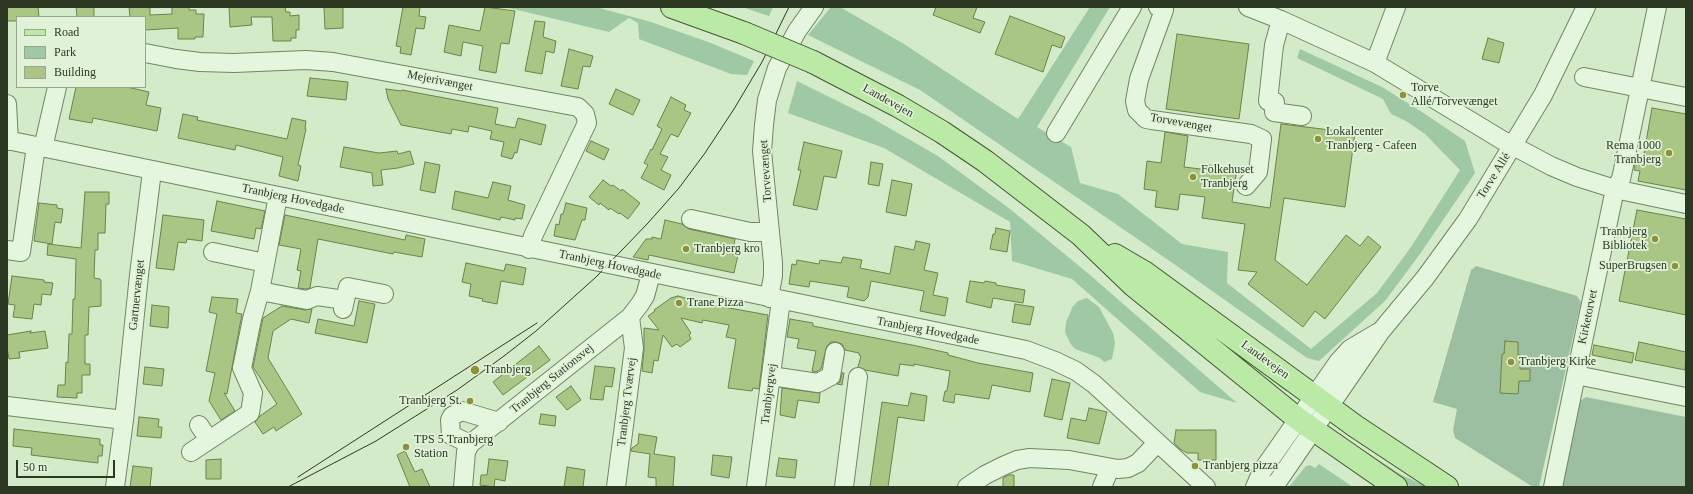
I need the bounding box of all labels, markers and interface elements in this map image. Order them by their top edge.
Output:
legend [16,16,146,88]
text: Road [54,25,79,39]
text: Park [54,45,76,59]
text: Building [54,65,96,79]
street label: Mejerivænget [406,68,474,94]
street label: Landevejen [860,81,916,121]
place label: Torve Allé/Torvevænget [1411,81,1497,109]
marker: Torve Allé/Torvevænget [1398,90,1408,100]
street label: Torvevænget [1149,110,1213,136]
place label: Lokalcenter Tranbjerg - Cafeen [1326,125,1417,153]
marker: Lokalcenter Tranbjerg - Cafeen [1313,134,1323,144]
street label: Torvevænget [757,139,775,203]
place label: Rema 1000 Tranbjerg [1606,139,1661,167]
marker: Rema 1000 Tranbjerg [1664,148,1674,158]
street label: Torve Allé [1474,150,1514,202]
place label: Folkehuset Tranbjerg [1201,163,1254,191]
marker: Folkehuset Tranbjerg [1188,172,1198,182]
street label: Tranbjerg Hovedgade [240,181,346,217]
place label: Tranbjerg Bibliotek [1600,225,1647,253]
marker: Tranbjerg Bibliotek [1650,234,1660,244]
place label: Tranbjerg kro [694,242,760,256]
marker: Tranbjerg kro [681,244,691,254]
street label: Tranbjerg Hovedgade [557,247,663,283]
street label: Gartnervænget [126,259,148,331]
place label: SuperBrugsen [1599,259,1667,273]
marker: SuperBrugsen [1670,261,1680,271]
street label: Kirketorvet [1575,288,1601,346]
place label: Trane Pizza [687,296,744,310]
marker: Trane Pizza [674,298,684,308]
street label: Tranbjerg Hovedgade [875,314,981,348]
street label: Landevejen [1238,338,1292,382]
street label: Tranbjerg Stationsvej [507,341,597,417]
place label: Tranbjerg Kirke [1519,355,1596,369]
street label: Tranbjerg Tværvej [614,357,640,447]
marker: Tranbjerg Kirke [1506,357,1516,367]
place label: Tranbjerg [484,363,531,377]
street label: Tranbjergvej [758,363,780,425]
marker: Tranbjerg [469,364,481,376]
place label: Tranbjerg St. [399,394,462,408]
marker: Tranbjerg St. [465,396,475,406]
place label: TPS 5 Tranbjerg Station [414,433,493,461]
marker: TPS 5 Tranbjerg Station [401,442,411,452]
scale bar [18,452,117,478]
place label: Tranbjerg pizza [1203,459,1278,473]
text: 50 m [23,460,47,474]
marker: Tranbjerg pizza [1190,461,1200,471]

